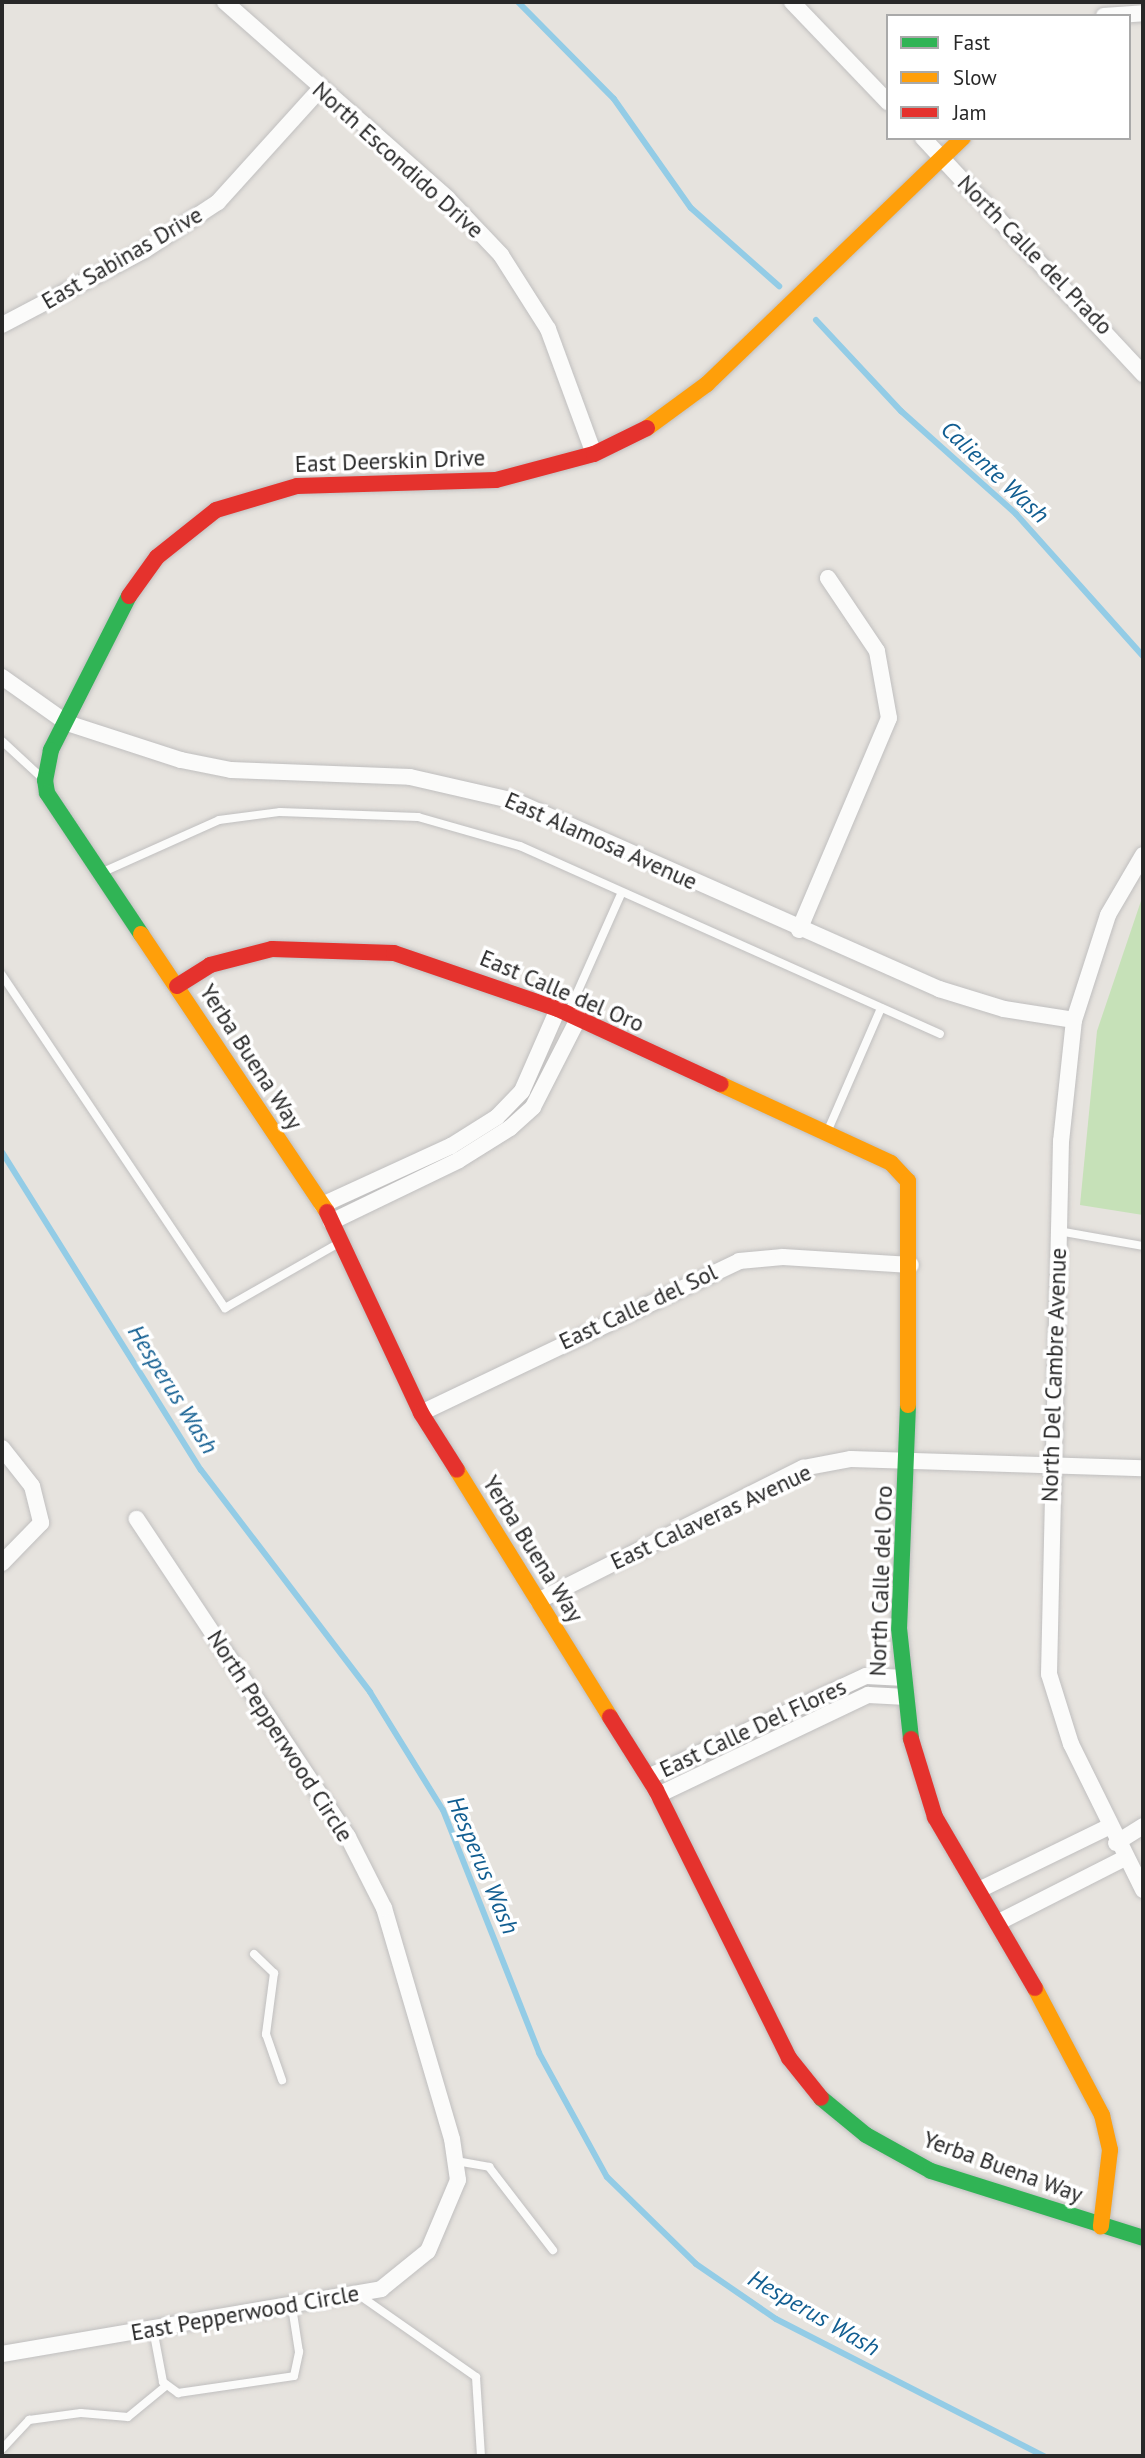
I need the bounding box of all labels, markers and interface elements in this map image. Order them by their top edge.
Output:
legend [886,14,1131,140]
text: Fast [953,29,990,56]
text: Slow [953,64,997,91]
street label: North Escondido Drive [307,76,489,244]
text: Jam [953,99,987,126]
street label: North Calle del Prado [952,169,1118,341]
street label: East Sabinas Drive [37,201,207,315]
water label: Caliente Wash [935,415,1055,529]
street label: East Deerskin Drive [294,444,486,478]
street label: East Alamosa Avenue [500,786,702,896]
street label: East Calle del Oro [476,944,648,1038]
street label: Yerba Buena Way [194,979,308,1135]
street label: North Del Cambre Avenue [1036,1247,1072,1503]
street label: East Calle del Sol [555,1258,721,1356]
water label: Hesperus Wash [122,1319,224,1459]
street label: East Calaveras Avenue [606,1458,816,1576]
street label: Yerba Buena Way [477,1470,589,1628]
street label: North Calle del Oro [864,1485,898,1677]
street label: North Pepperwood Circle [201,1625,359,1847]
street label: East Calle Del Flores [655,1673,851,1783]
water label: Hesperus Wash [441,1791,525,1939]
street label: Yerba Buena Way [919,2125,1087,2209]
water label: Hesperus Wash [743,2264,885,2362]
street label: East Pepperwood Circle [129,2279,361,2347]

